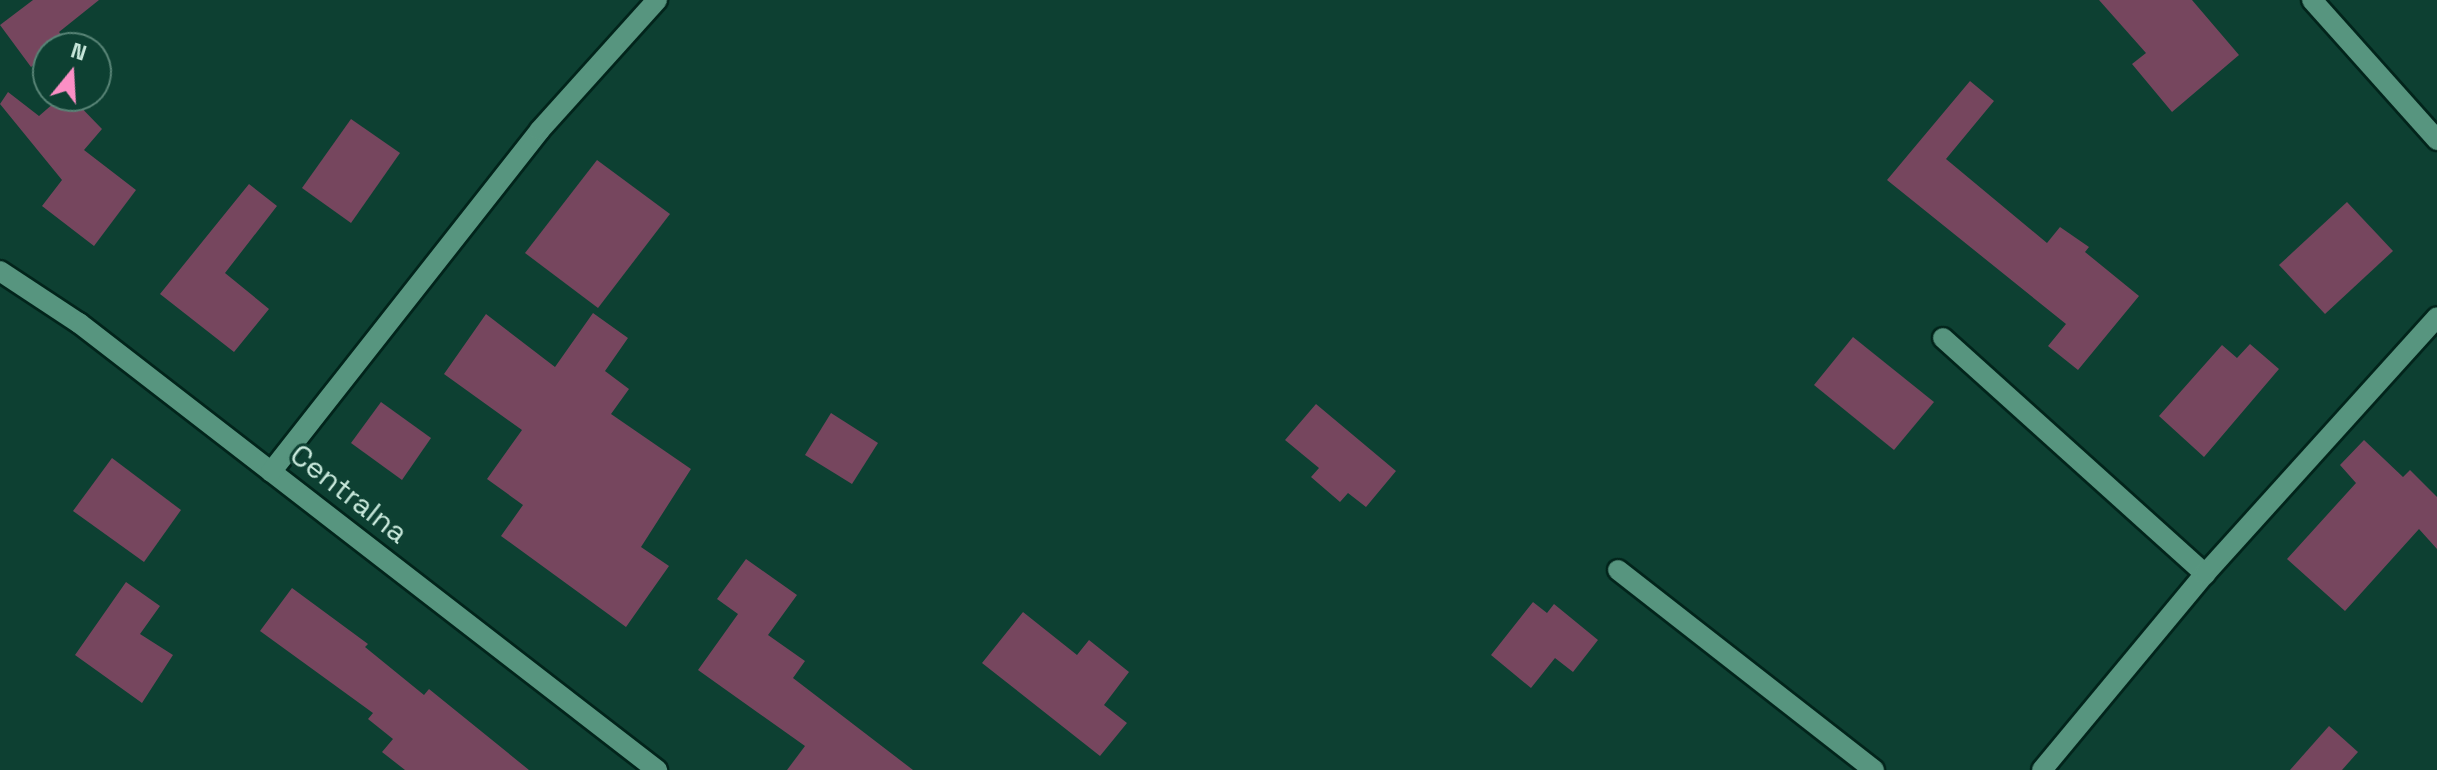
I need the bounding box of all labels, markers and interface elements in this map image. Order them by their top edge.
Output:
north arrow [32,32,112,112]
text: N [67,35,90,67]
street label: Centralna [283,437,415,551]

